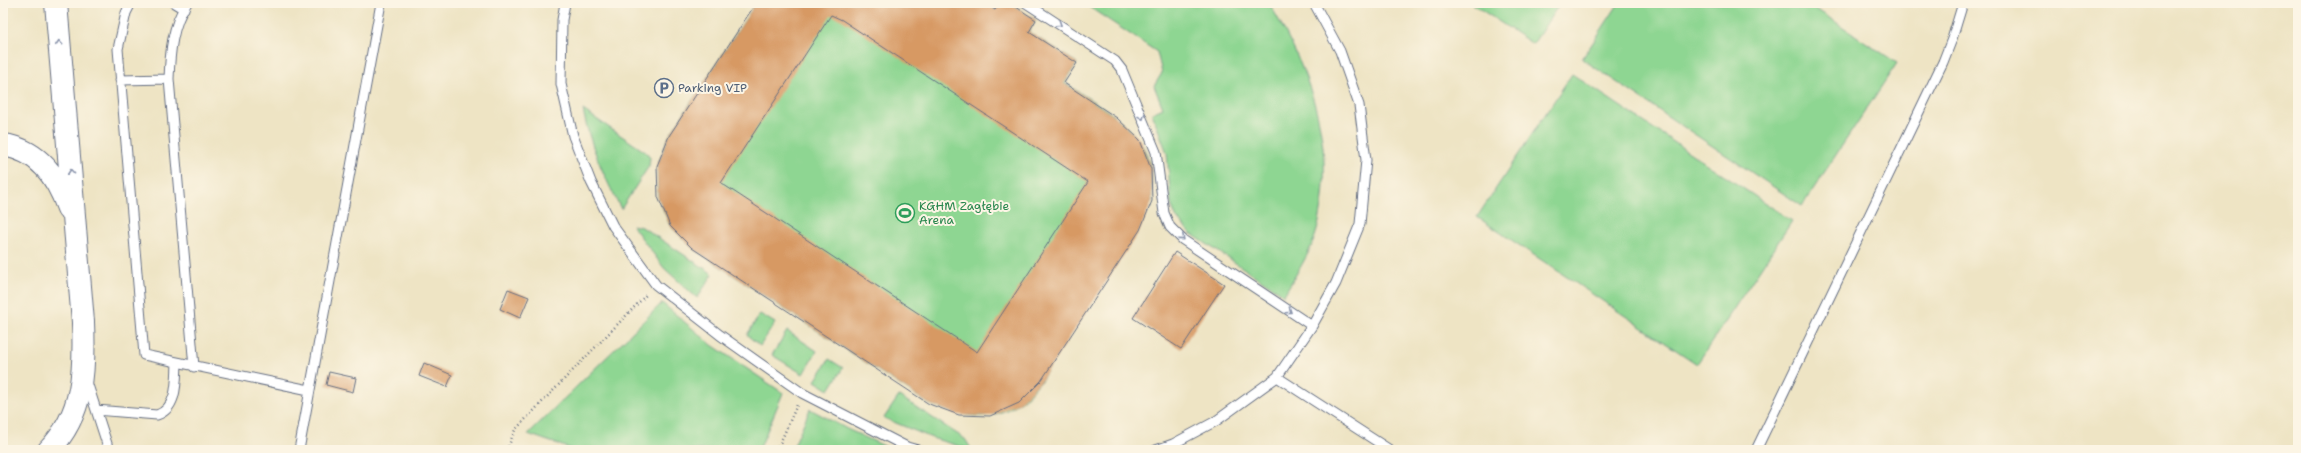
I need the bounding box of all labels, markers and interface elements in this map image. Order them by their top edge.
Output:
one-way arrow [1055,20,1062,27]
one-way arrow [55,40,64,46]
parking icon: Parking VIP [653,77,675,99]
place label: Parking VIP [678,80,747,96]
one-way arrow [1138,114,1146,121]
one-way arrow [67,169,75,175]
place label: KGHM Zagłębie Arena [919,198,1009,228]
sports icon: KGHM Zagłębie Arena [894,202,916,224]
one-way arrow [1177,233,1184,240]
one-way arrow [1285,306,1292,314]

